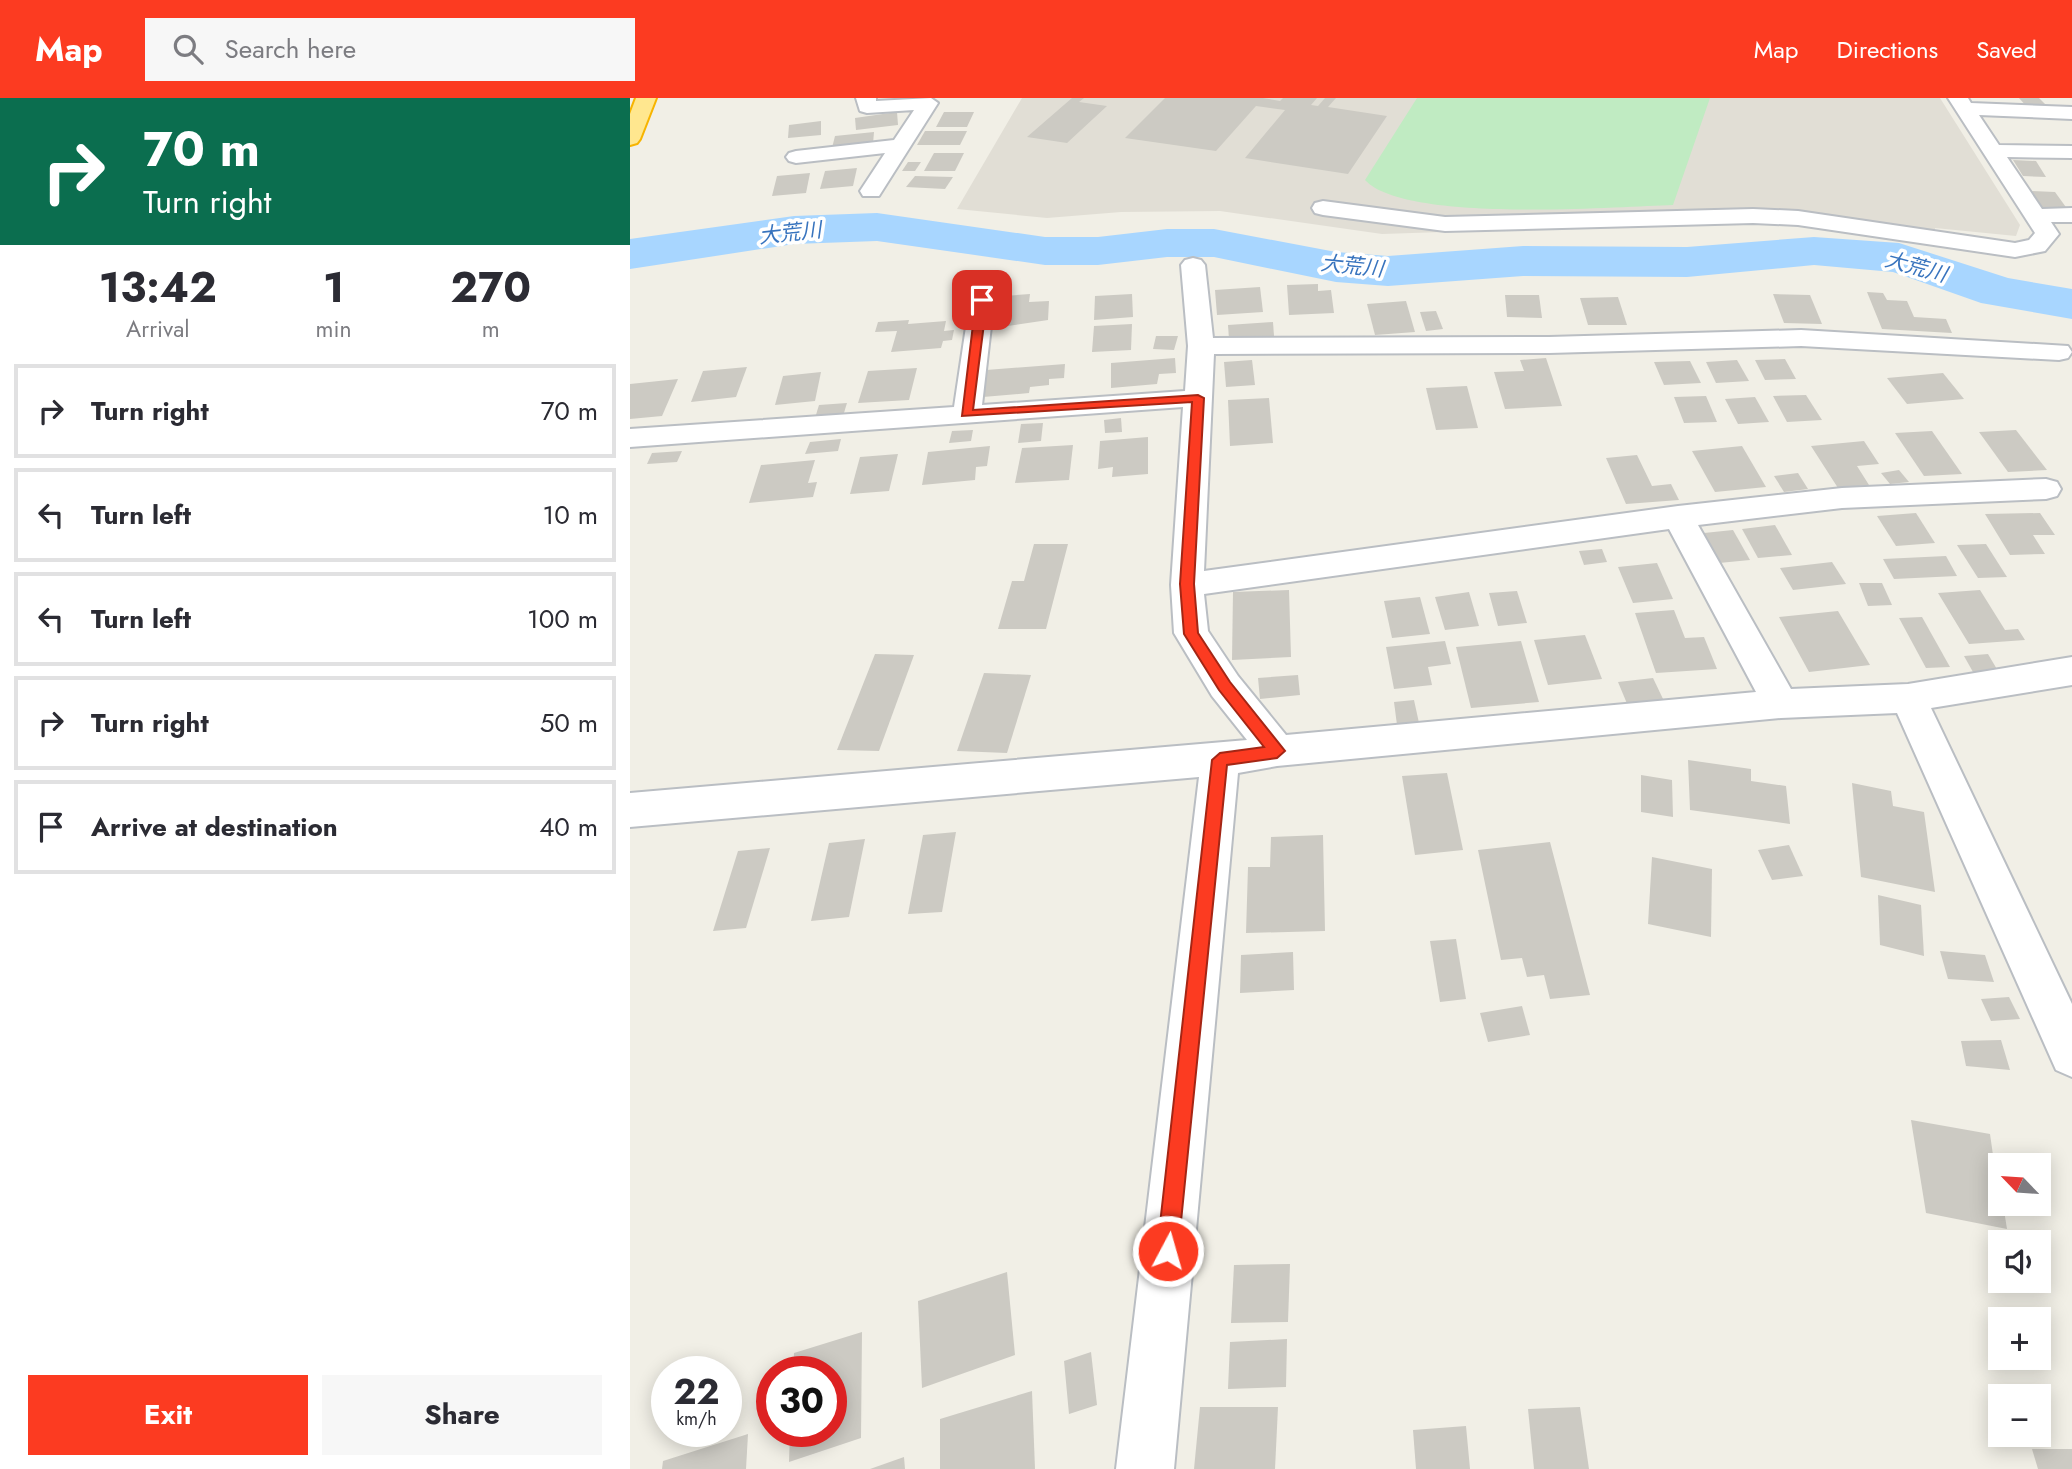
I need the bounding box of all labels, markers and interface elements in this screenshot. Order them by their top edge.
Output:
search box [145,18,635,81]
text: Map [35,26,103,73]
icon: search [169,30,207,68]
text: Search here [225,30,356,68]
text: Map [1754,32,1799,67]
text: Directions [1837,32,1938,67]
text: Saved [1976,32,2037,67]
text: 70 m [143,114,260,184]
icon: right [28,126,119,217]
text: Turn right [143,179,272,225]
water label: 大荒川 [757,215,825,251]
water label: 大荒川 [1882,244,1952,290]
water label: 大荒川 [1319,248,1387,284]
text: 13:42 [99,257,217,318]
text: 1 [323,257,344,318]
text: 270 [450,257,531,318]
pin [952,270,1012,330]
icon: arrive [963,281,1001,319]
text: Arrival [126,312,190,346]
text: min [316,312,352,346]
text: m [482,312,500,346]
icon: right [32,392,70,430]
text: Turn right [91,392,209,430]
text: 70 m [541,392,598,430]
icon: left [32,496,70,534]
text: Turn left [91,496,191,534]
text: 10 m [543,496,598,534]
icon: left [32,600,70,638]
text: Turn left [91,600,191,638]
text: 100 m [527,600,598,638]
icon: right [32,704,70,742]
text: Turn right [91,704,209,742]
text: 50 m [540,704,598,742]
icon: arrive [32,808,70,846]
text: Arrive at destination [91,808,338,846]
text: 40 m [539,808,598,846]
north arrow [1988,1153,2051,1216]
map controls [1988,1153,2051,1447]
position arrow [1131,1214,1205,1288]
button: sound [1988,1230,2051,1293]
button: + [1988,1307,2051,1370]
speed limit sign: 30 [756,1356,847,1447]
text: 22 [674,1367,719,1417]
button: Exit [28,1375,308,1455]
button: Share [322,1375,602,1455]
button: − [1988,1384,2051,1447]
text: km/h [676,1406,717,1432]

